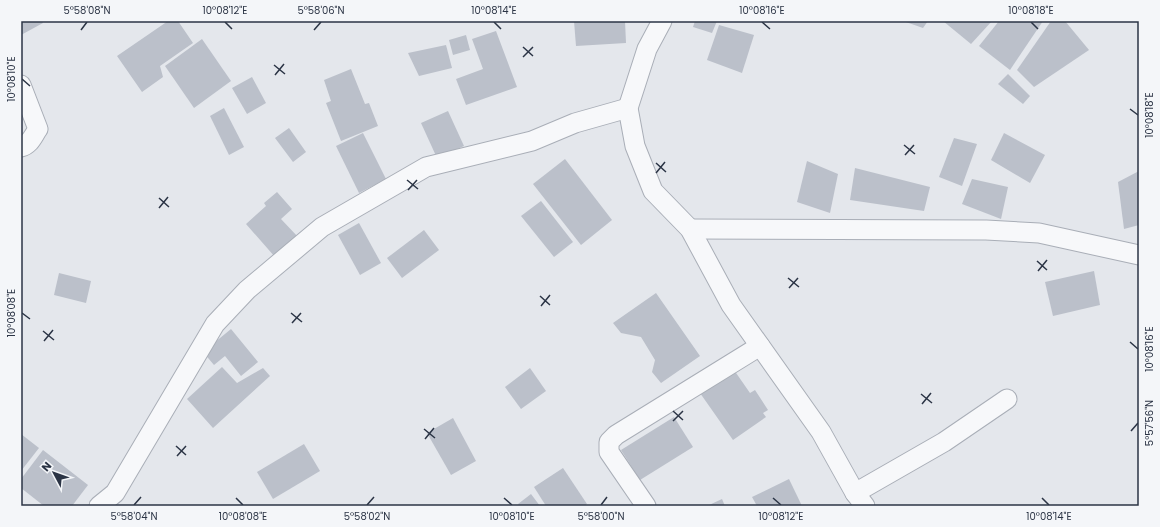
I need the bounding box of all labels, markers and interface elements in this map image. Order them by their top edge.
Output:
text: 5°58'08"N [63,3,111,18]
text: 10°08'12"E [203,3,247,18]
text: 5°58'06"N [297,3,345,18]
text: 10°08'14"E [471,3,517,18]
text: 10°08'16"E [739,3,785,18]
text: 10°08'18"E [1008,3,1054,18]
text: 10°08'10"E [4,56,19,102]
text: 10°08'18"E [1142,92,1157,138]
text: 10°08'08"E [4,289,19,337]
text: 10°08'16"E [1142,326,1157,372]
text: 5°57'56"N [1142,400,1157,446]
north arrow [34,453,74,493]
text: N [38,458,55,475]
text: 5°58'04"N [110,509,158,524]
text: 10°08'08"E [219,509,267,524]
text: 5°58'02"N [344,509,390,524]
text: 10°08'10"E [489,509,535,524]
text: 5°58'00"N [577,509,625,524]
text: 10°08'12"E [759,509,803,524]
text: 10°08'14"E [1026,509,1072,524]

